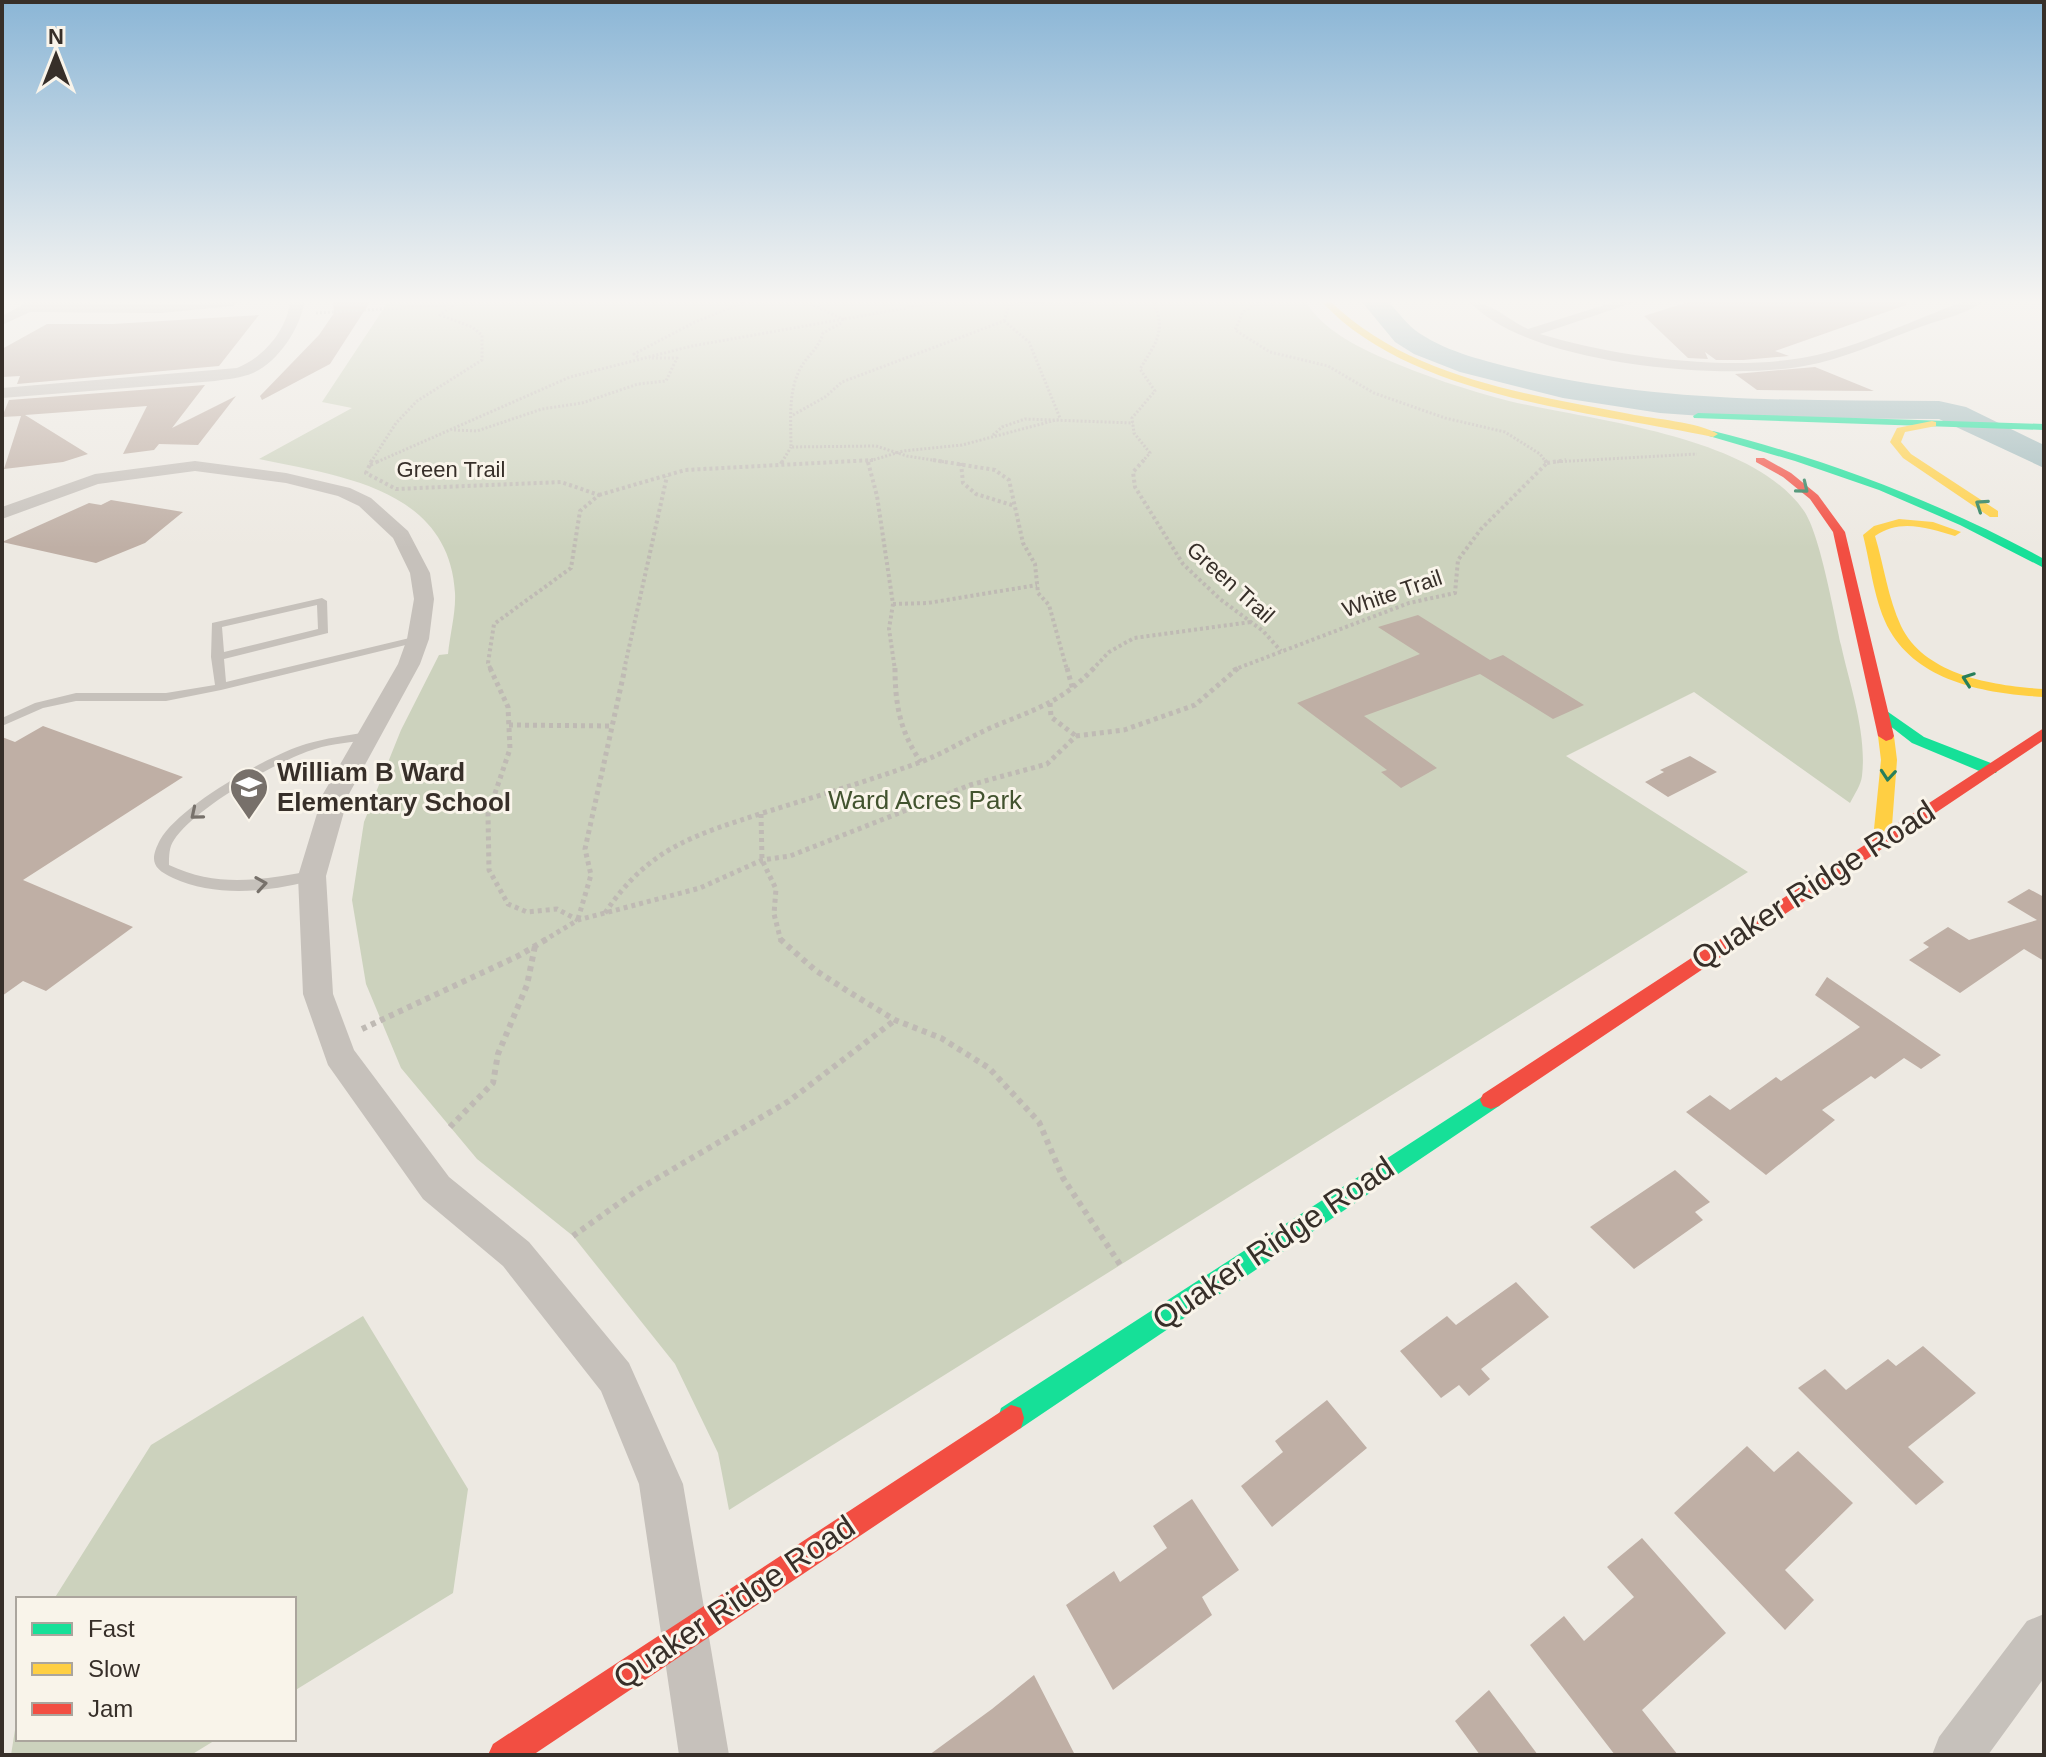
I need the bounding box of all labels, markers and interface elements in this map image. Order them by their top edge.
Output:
north arrow [16,16,96,96]
text: N [48,24,64,49]
street label: Green Trail [397,457,505,482]
one-way arrow [1793,478,1808,493]
one-way arrow [1975,500,1989,515]
street label: Green Trail [1182,537,1279,628]
street label: White Trail [1339,565,1445,622]
one-way arrow [1962,672,1976,689]
place label: William B Ward Elementary School [277,757,511,817]
school or university icon: William B Ward Elementary School [228,766,270,821]
one-way arrow [1880,769,1897,782]
park label: Ward Acres Park [828,785,1023,815]
street label: Quaker Ridge Road [1685,793,1941,977]
one-way arrow [191,804,206,819]
one-way arrow [254,877,268,894]
street label: Quaker Ridge Road [1146,1149,1400,1337]
street label: Quaker Ridge Road [607,1508,861,1696]
legend [16,1597,296,1741]
text: Fast [88,1615,135,1642]
text: Slow [88,1655,141,1682]
text: Jam [88,1695,133,1722]

